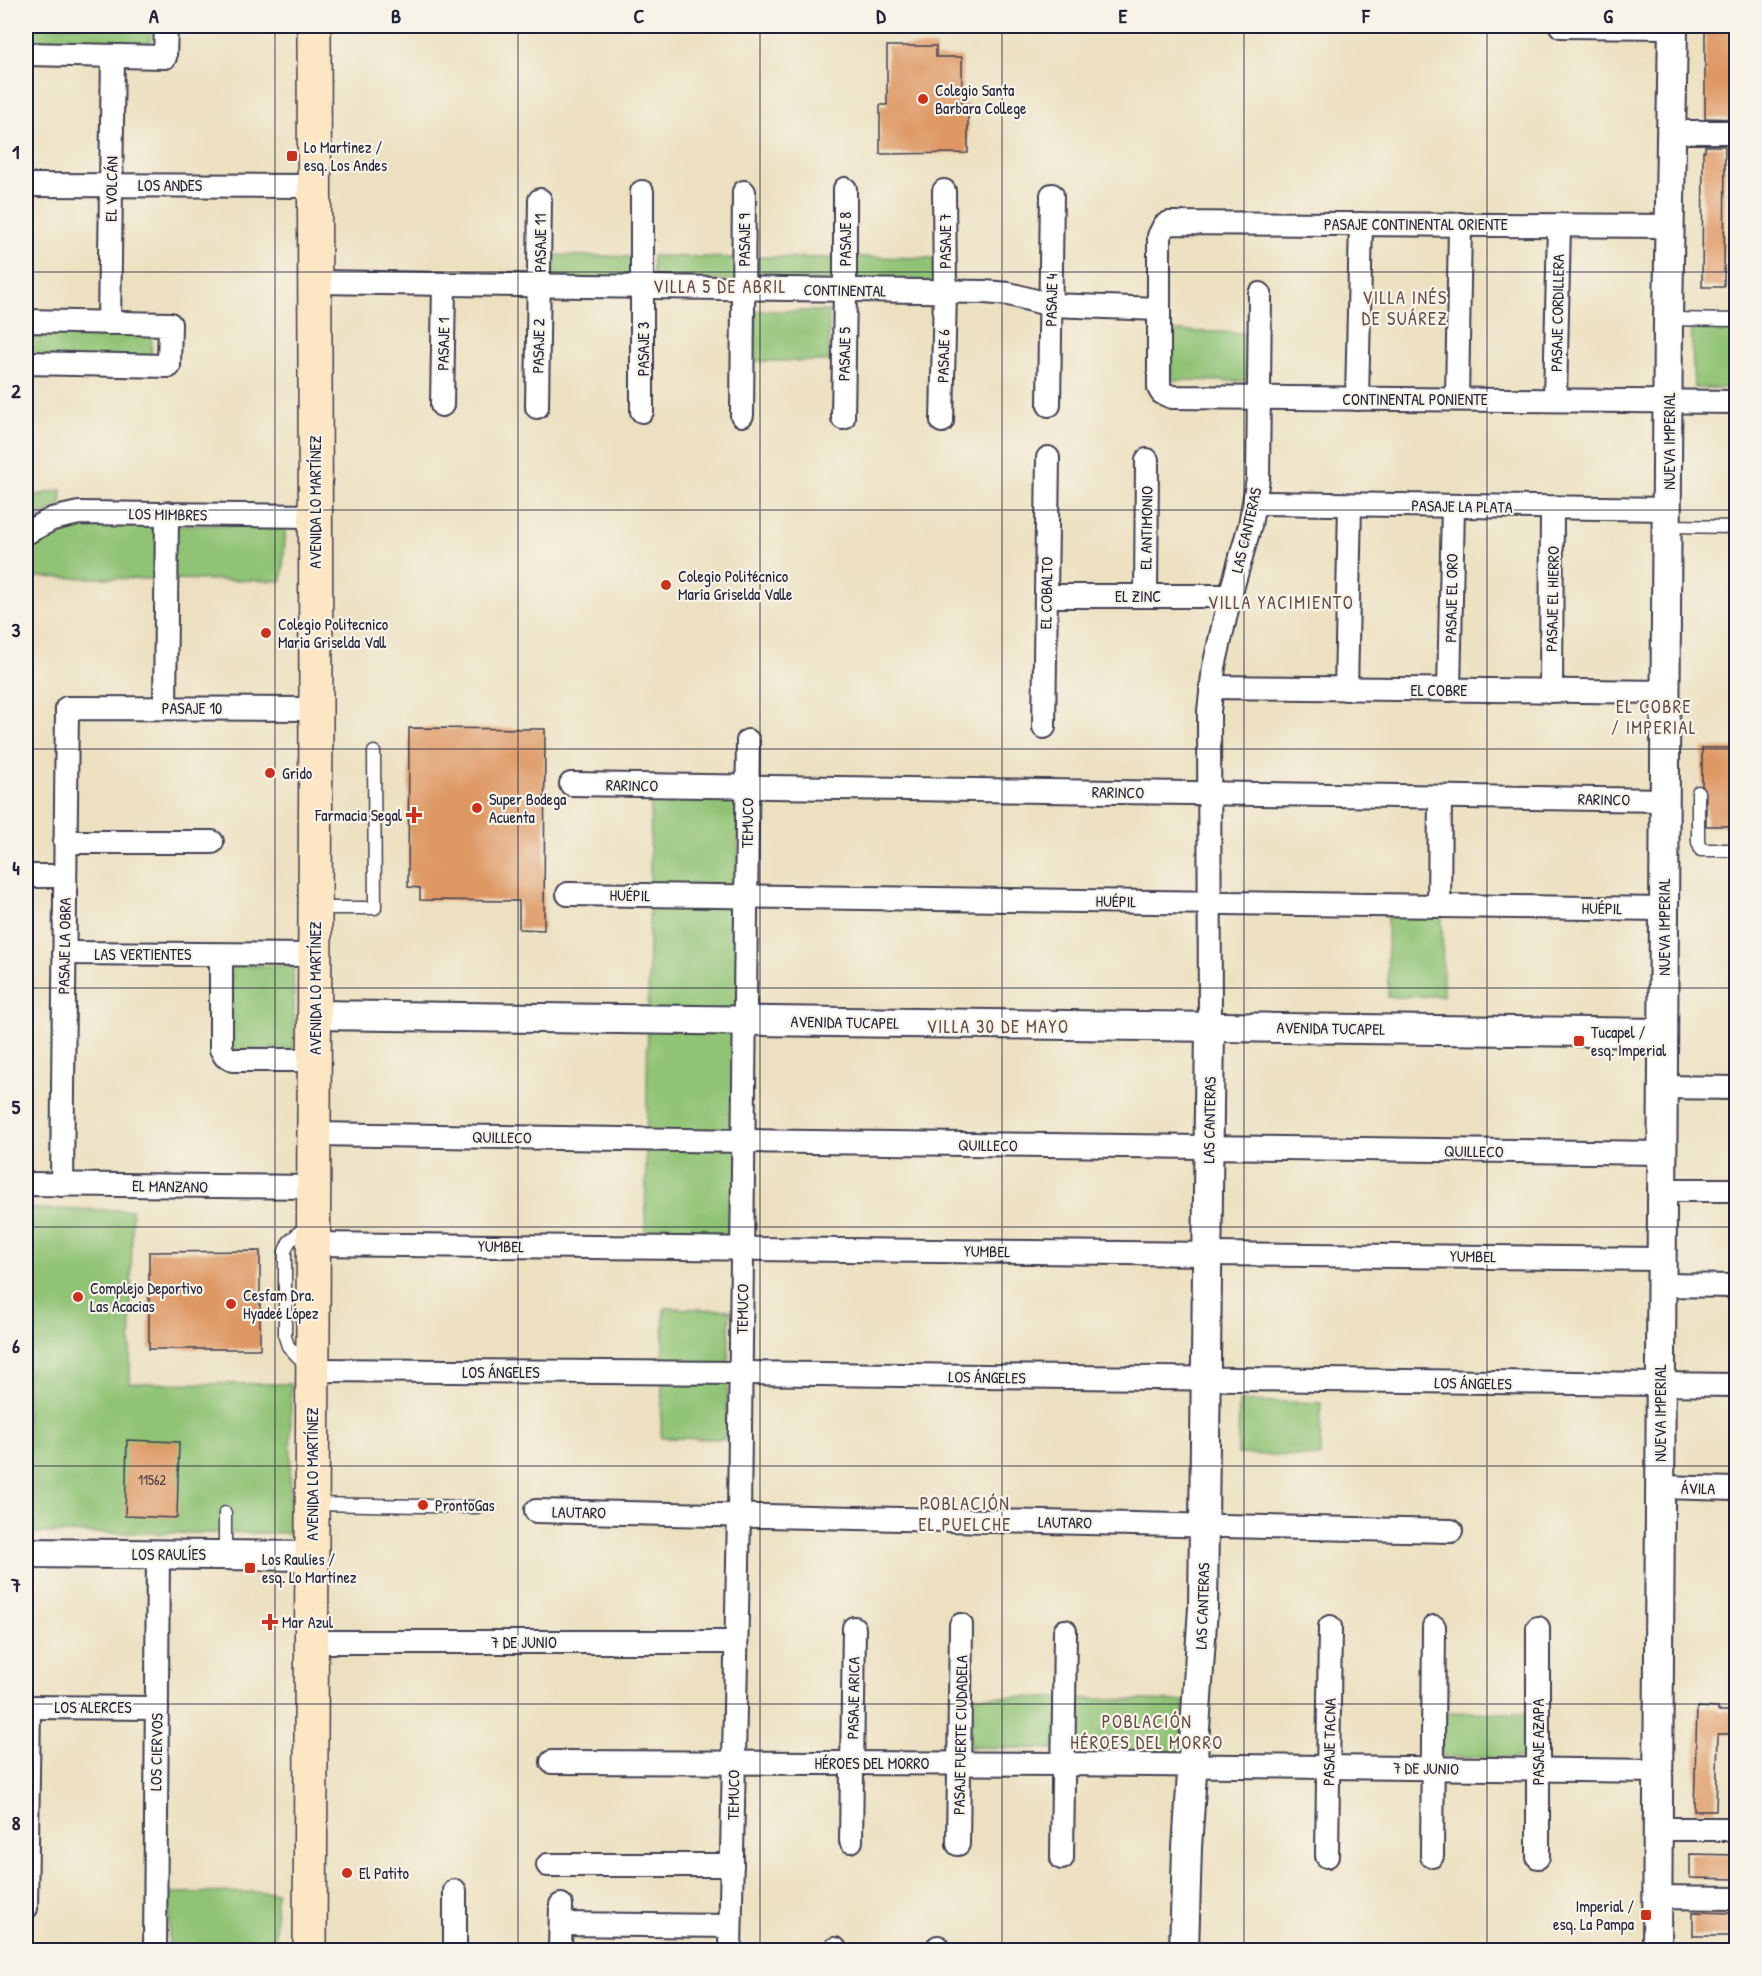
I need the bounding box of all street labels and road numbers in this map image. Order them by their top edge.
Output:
street label: EL VOLCÁN [99,156,123,222]
street label: LOS ANDES [138,174,203,196]
street label: PASAJE 8 [834,212,856,266]
street label: PASAJE 11 [529,213,551,272]
street label: PASAJE 9 [733,213,755,267]
street label: PASAJE 7 [934,213,956,269]
street label: PASAJE CONTINENTAL ORIENTE [1324,213,1508,235]
street label: PASAJE CORDILLERA [1545,254,1569,372]
street label: PASAJE 4 [1040,273,1062,327]
street label: CONTINENTAL [803,278,887,302]
street label: PASAJE 1 [432,317,454,371]
street label: PASAJE 2 [527,318,549,374]
street label: PASAJE 3 [632,322,654,376]
street label: PASAJE 5 [833,327,855,381]
street label: PASAJE 6 [932,329,954,383]
street label: CONTINENTAL PONIENTE [1342,388,1488,410]
street label: NUEVA IMPERIAL [1658,392,1680,490]
street label: AVENIDA LO MARTÍNEZ [304,435,326,569]
street label: LAS CANTERAS [1226,485,1267,575]
street label: EL ANTIMONIO [1134,486,1158,570]
street label: PASAJE LA PLATA [1411,494,1513,518]
street label: LOS MIMBRES [129,502,208,526]
street label: PASAJE EL HIERRO [1540,546,1564,652]
street label: PASAJE EL ORO [1439,553,1463,643]
street label: EL COBALTO [1034,556,1058,629]
street label: EL ZINC [1115,585,1161,607]
street label: EL COBRE [1411,679,1467,701]
street label: PASAJE 10 [162,697,222,719]
street label: RARINCO [606,774,658,796]
street label: RARINCO [1092,781,1144,803]
street label: RARINCO [1578,788,1630,810]
street label: TEMUCO [736,797,758,848]
street label: NUEVA IMPERIAL [1653,878,1675,976]
street label: HUÉPIL [609,884,651,906]
street label: HUÉPIL [1095,890,1137,912]
street label: PASAJE LA OBRA [52,897,76,995]
street label: HUÉPIL [1581,897,1623,919]
street label: AVENIDA LO MARTÍNEZ [304,921,326,1055]
street label: LAS VERTIENTES [95,943,192,965]
street label: AVENIDA TUCAPEL [790,1010,900,1034]
street label: AVENIDA TUCAPEL [1276,1016,1386,1040]
street label: LAS CANTERAS [1197,1076,1221,1164]
street label: QUILLECO [472,1125,532,1149]
street label: QUILLECO [958,1133,1018,1157]
street label: QUILLECO [1444,1139,1504,1163]
street label: EL MANZANO [132,1174,208,1198]
street label: YUMBEL [478,1235,524,1257]
street label: YUMBEL [964,1240,1010,1262]
street label: YUMBEL [1450,1245,1496,1267]
street label: TEMUCO [731,1283,753,1334]
street label: LOS ÁNGELES [462,1361,540,1383]
street label: NUEVA IMPERIAL [1649,1364,1671,1462]
street label: LOS ÁNGELES [948,1365,1026,1389]
street label: LOS ÁNGELES [1434,1371,1512,1395]
street label: AVENIDA LO MARTÍNEZ [301,1407,323,1541]
street label: ÁVILA [1681,1477,1716,1499]
street label: LAUTARO [552,1501,606,1523]
street label: LAUTARO [1038,1511,1092,1533]
street label: LOS RAULÍES [132,1543,207,1565]
street label: LAS CANTERAS [1189,1562,1215,1650]
street label: 7 DE JUNIO [491,1631,557,1653]
street label: PASAJE FUERTE CIUDADELA [948,1655,972,1815]
street label: PASAJE ARICA [841,1656,865,1740]
street label: LOS ALERCES [54,1696,132,1718]
street label: PASAJE TACNA [1317,1698,1341,1786]
street label: PASAJE AZAPA [1527,1699,1549,1785]
street label: LOS CIERVOS [144,1712,168,1791]
street label: HÉROES DEL MORRO [815,1752,930,1774]
street label: 7 DE JUNIO [1393,1756,1459,1780]
street label: TEMUCO [722,1769,744,1820]

